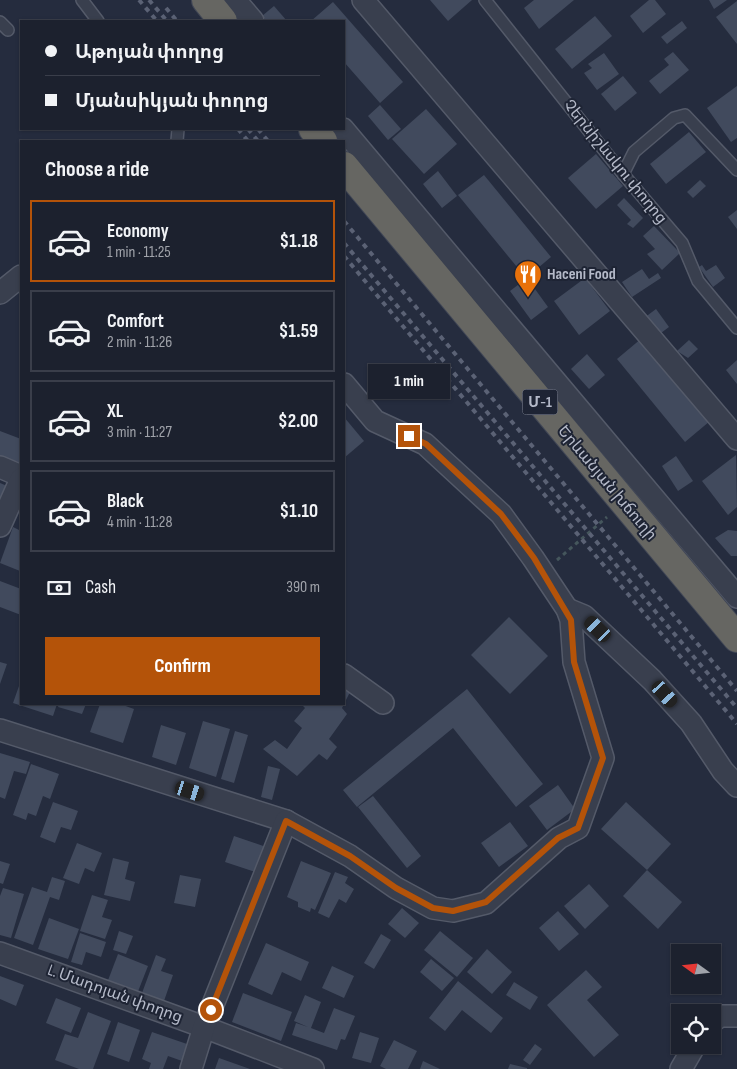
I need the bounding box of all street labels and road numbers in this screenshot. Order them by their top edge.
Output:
street label: Չերնիշևսկու փողոց [559,96,671,228]
road number: Մ-1 [522,390,558,414]
street label: Երևանյան խճուղի [553,422,661,544]
street label: L. Մադոյան փողոց [45,961,185,1027]

